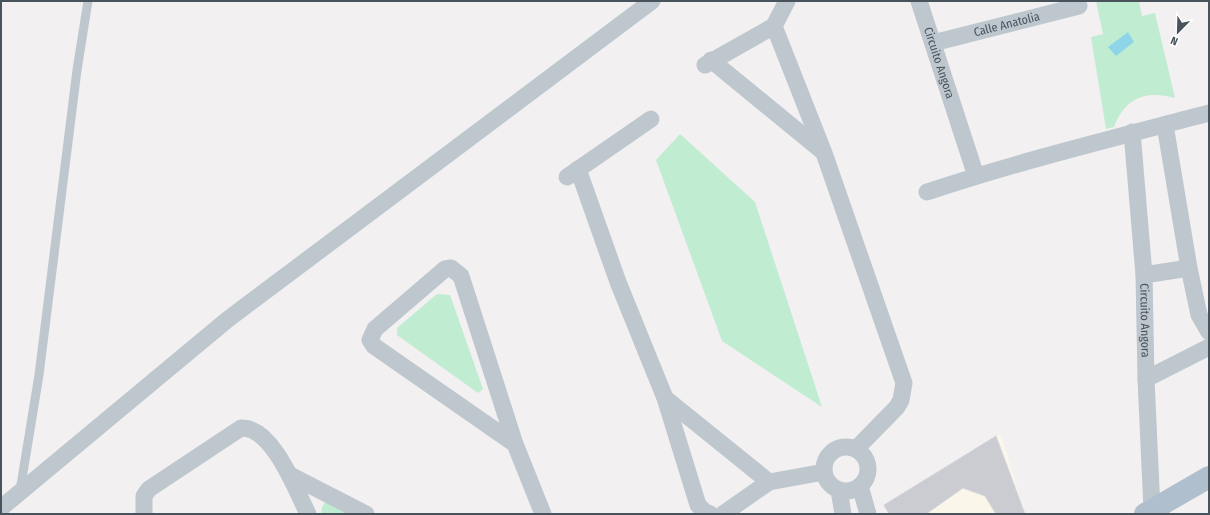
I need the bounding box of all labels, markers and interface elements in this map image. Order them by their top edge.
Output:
street label: Calle Anatolia [972,9,1041,39]
north arrow [1158,12,1198,52]
street label: Circuito Angora [921,25,957,100]
text: N [1169,33,1180,48]
street label: Circuito Angora [1137,283,1153,358]

